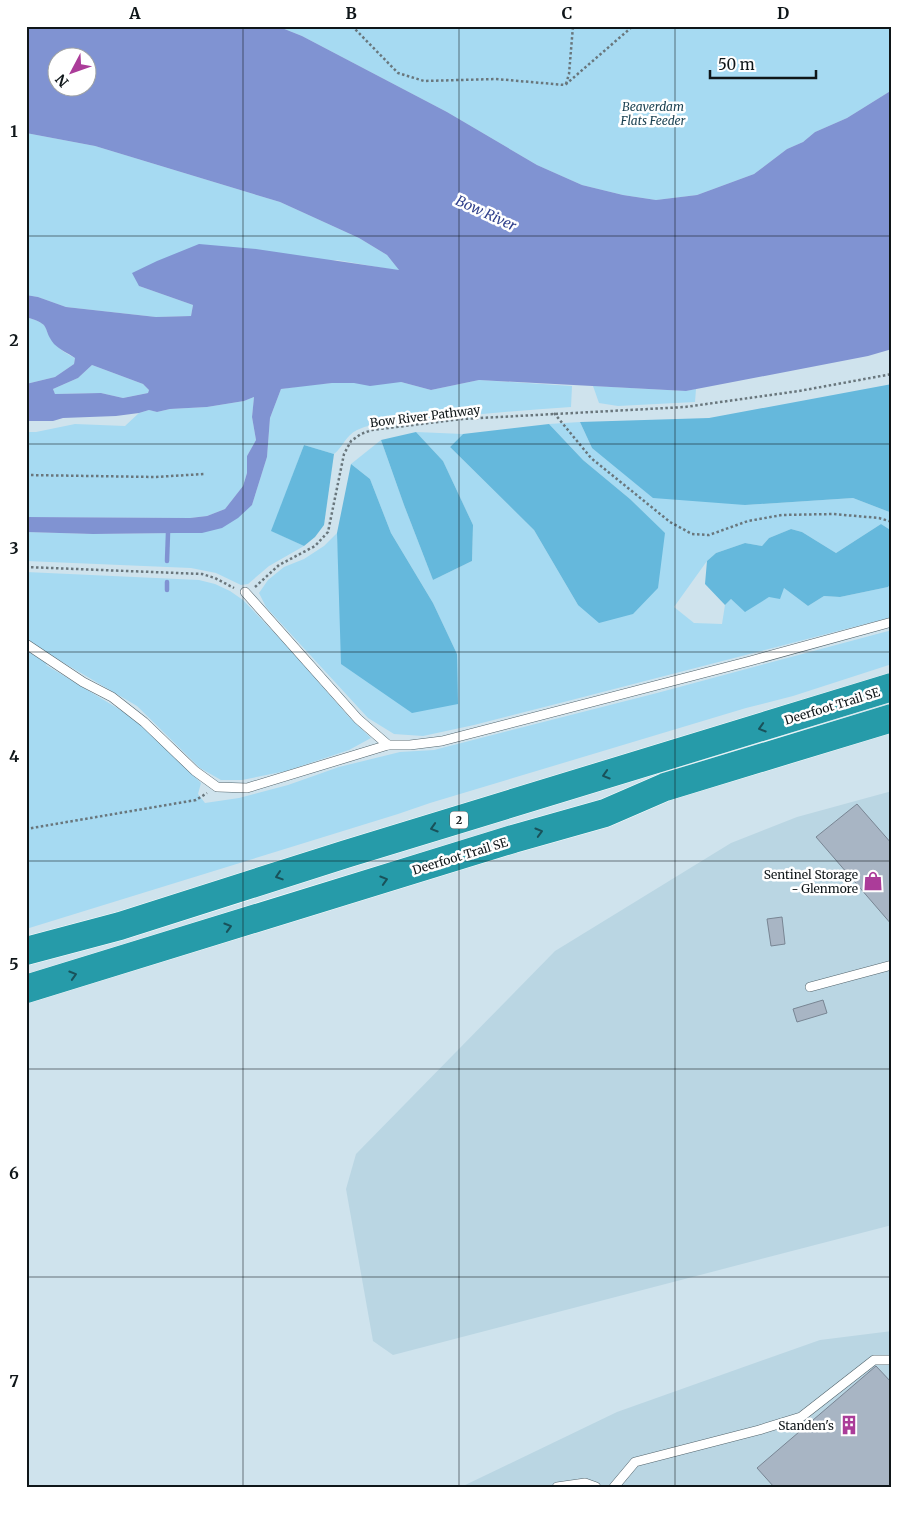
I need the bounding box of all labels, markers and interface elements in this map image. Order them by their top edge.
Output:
text: A [128,3,141,23]
text: B [345,3,357,23]
text: C [562,3,572,23]
text: D [777,3,789,23]
north arrow [48,48,98,98]
scale bar [710,48,817,80]
text: 50 m [718,55,755,74]
text: N [52,70,73,91]
park label: Beaverdam Flats Feeder [620,99,687,128]
text: 1 [10,121,18,141]
water label: Bow River [453,191,519,235]
text: 2 [9,330,19,350]
street label: Bow River Pathway [369,402,481,430]
text: 3 [9,538,19,558]
street label: Deerfoot Trail SE [783,684,882,728]
one-way arrow [758,722,766,732]
text: 4 [9,746,19,766]
one-way arrow [603,770,611,780]
road number: 2 [450,812,468,828]
one-way arrow [430,822,439,832]
one-way arrow [535,827,544,838]
street label: Deerfoot Trail SE [411,834,510,878]
place label: Sentinel Storage - Glenmore [764,867,858,896]
one-way arrow [275,870,283,880]
shop icon: Sentinel Storage - Glenmore [862,870,884,892]
one-way arrow [379,875,387,885]
one-way arrow [224,923,232,933]
text: 5 [9,954,19,974]
one-way arrow [68,970,77,980]
text: 6 [9,1163,19,1183]
text: 7 [9,1371,19,1391]
building icon: Standen's [838,1414,860,1436]
place label: Standen's [778,1418,834,1433]

